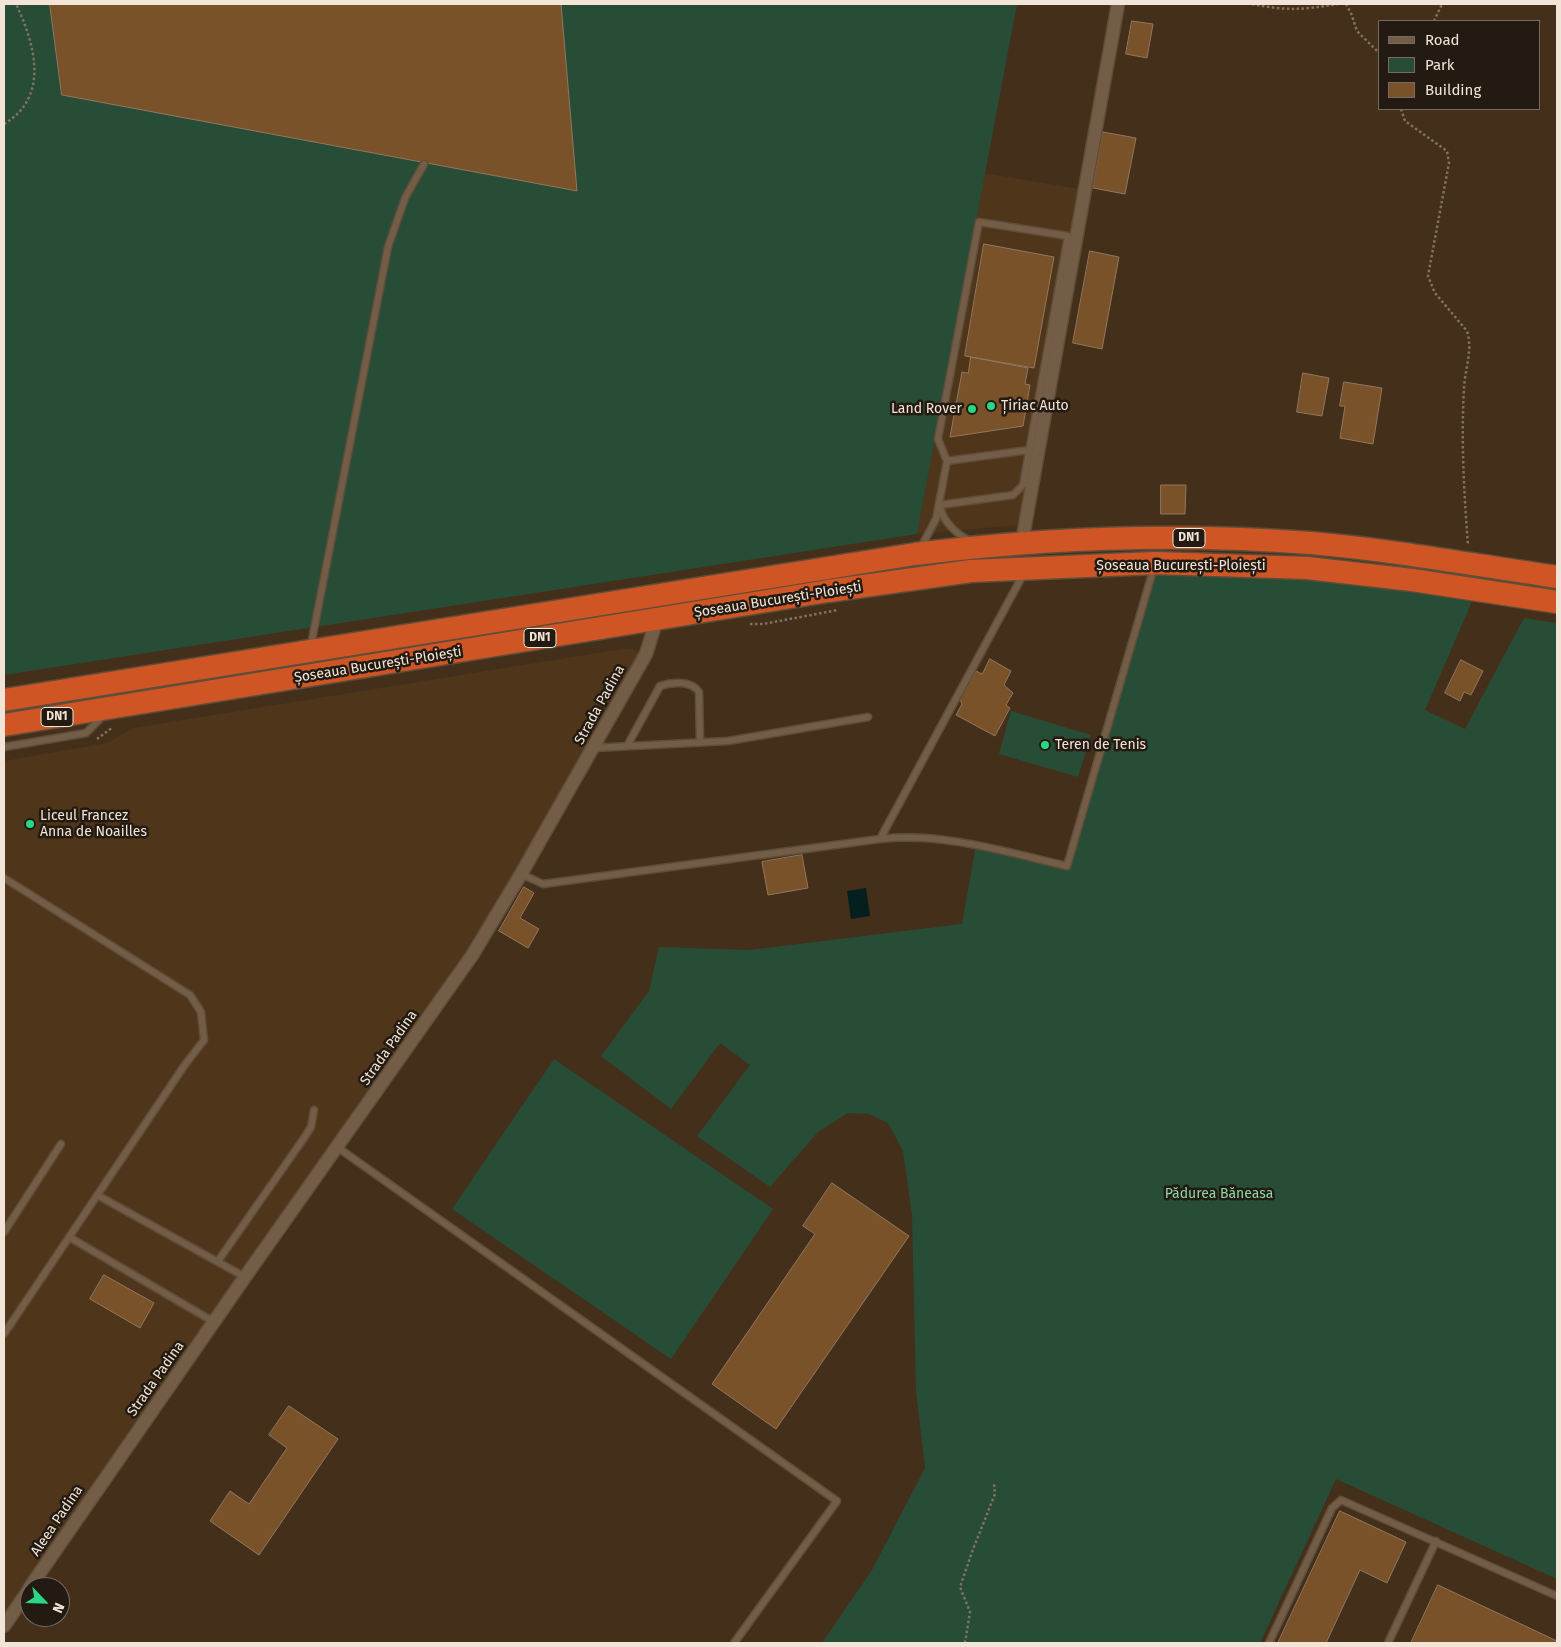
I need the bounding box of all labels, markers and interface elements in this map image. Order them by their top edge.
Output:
legend [1378,20,1541,110]
text: Road [1425,31,1460,49]
text: Park [1425,56,1455,74]
text: Building [1425,81,1481,99]
place label: Țiriac Auto [1001,398,1069,414]
marker: Țiriac Auto [985,400,997,412]
place label: Land Rover [891,401,962,417]
marker: Land Rover [966,403,978,415]
road number: DN1 [1173,528,1205,548]
street label: Șoseaua București-Ploiești [1096,558,1266,574]
street label: Șoseaua București-Ploiești [693,578,863,622]
road number: DN1 [524,628,556,648]
street label: Șoseaua București-Ploiești [293,643,463,687]
street label: Strada Padina [571,662,629,748]
road number: DN1 [41,708,73,726]
place label: Teren de Tenis [1055,737,1146,753]
marker: Teren de Tenis [1039,739,1051,751]
place label: Liceul Francez Anna de Noailles [40,808,147,840]
marker: Liceul Francez Anna de Noailles [24,818,36,830]
street label: Strada Padina [357,1007,421,1089]
park label: Pădurea Băneasa [1165,1186,1273,1202]
street label: Strada Padina [124,1338,188,1420]
street label: Aleea Padina [27,1482,87,1560]
north arrow [20,1577,70,1627]
text: N [49,1600,68,1616]

